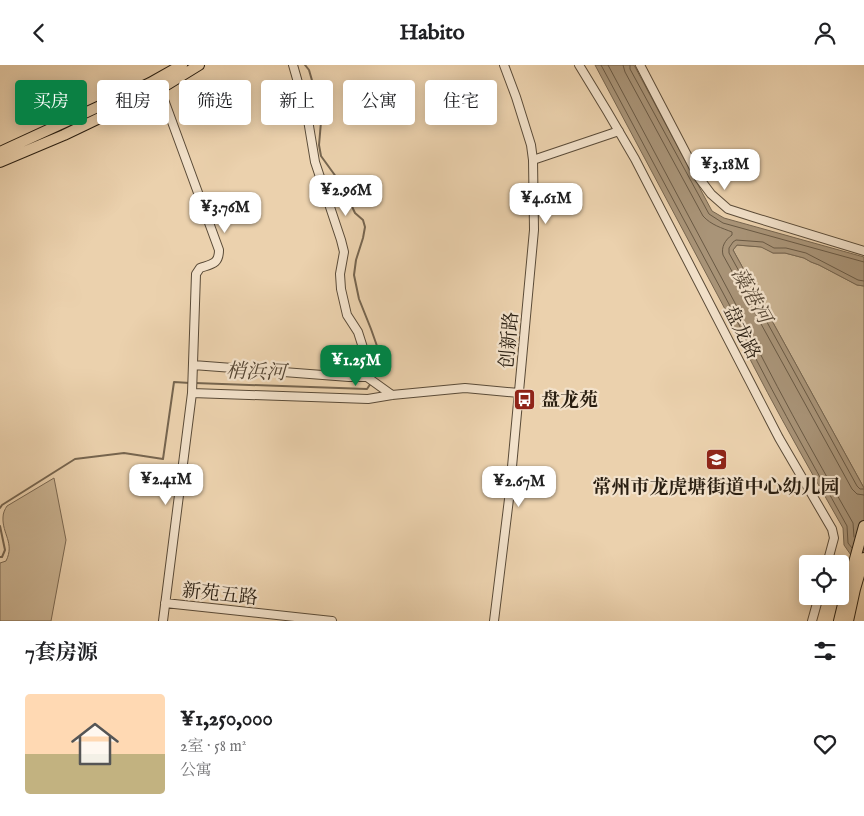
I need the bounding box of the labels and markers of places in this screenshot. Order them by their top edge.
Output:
pin: ¥3.18M [684,149,766,191]
pin: ¥2.96M [305,175,387,217]
pin: ¥4.61M [505,183,587,225]
pin: ¥3.76M [184,191,266,234]
pin: ¥1.25M [315,345,397,387]
bus stop icon: 盘龙苑 [513,387,537,411]
place label: 盘龙苑 [541,389,598,413]
school or university icon: 常州市龙虎塘街道中心幼儿园 [704,448,728,472]
pin: ¥2.41M [125,463,207,506]
pin: ¥2.67M [478,465,560,508]
place label: 常州市龙虎塘街道中心幼儿园 [592,476,840,500]

